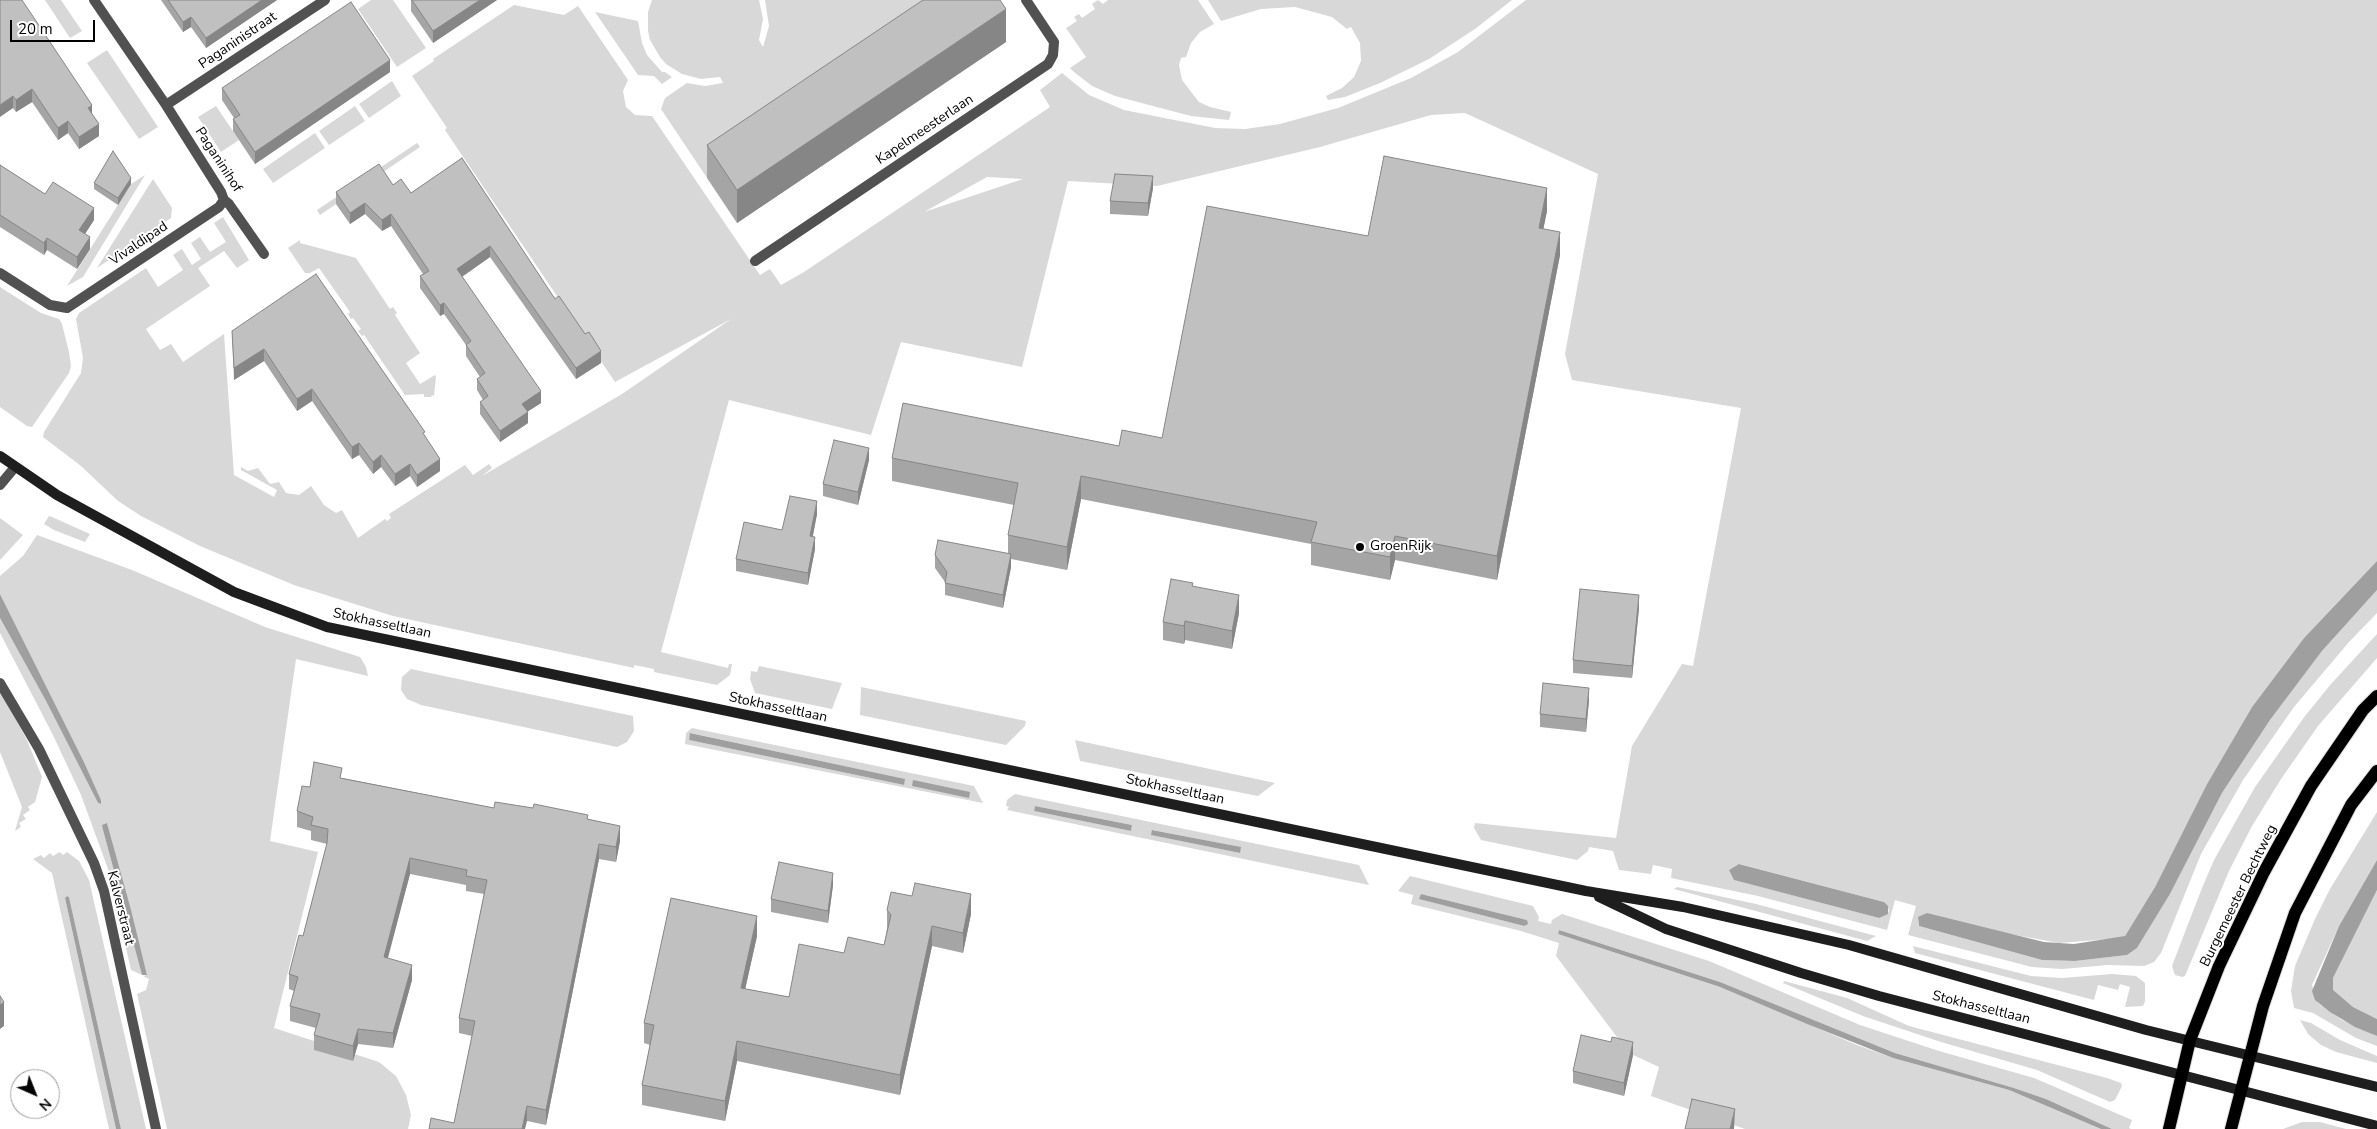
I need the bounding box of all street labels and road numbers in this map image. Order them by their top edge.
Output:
street label: Paganinistraat [196,9,280,73]
street label: Kapelmeesterlaan [873,91,977,169]
street label: Paganinihof [191,124,245,196]
street label: Vivaldipad [107,218,171,270]
street label: Stokhasseltlaan [331,605,433,643]
street label: Stokhasseltlaan [727,689,829,727]
street label: Stokhasseltlaan [1124,771,1226,809]
street label: Burgemeester Bechtweg [2197,822,2281,970]
street label: Kalverstraat [103,869,137,947]
street label: Stokhasseltlaan [1930,988,2032,1028]

